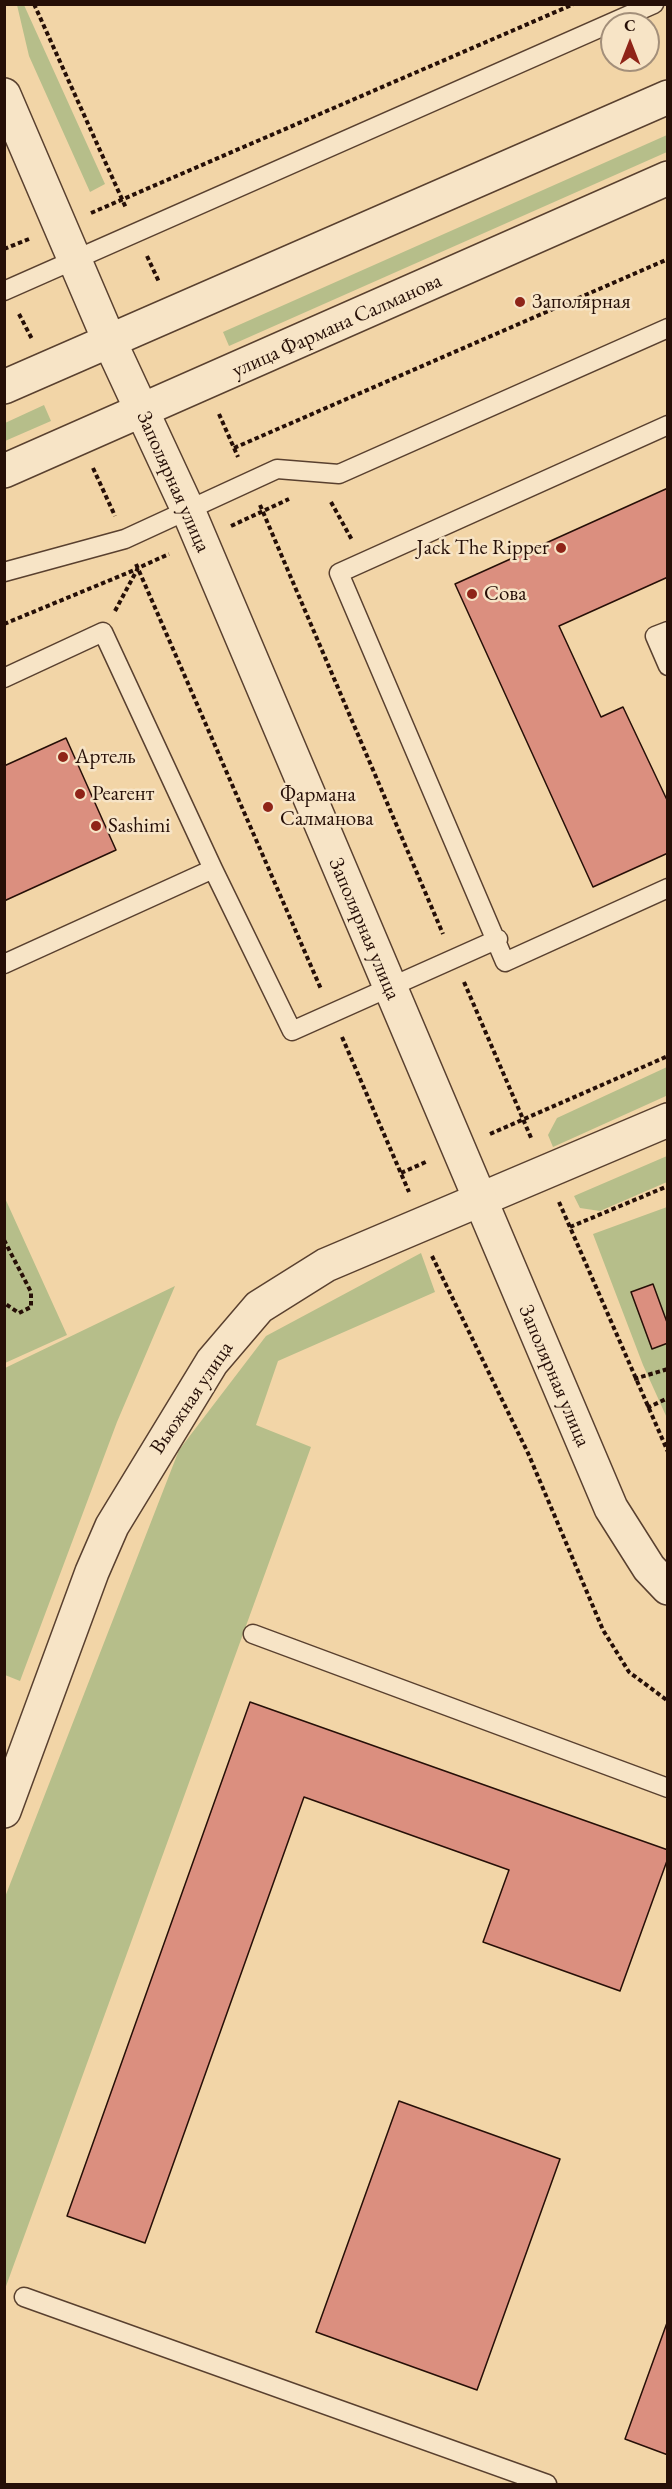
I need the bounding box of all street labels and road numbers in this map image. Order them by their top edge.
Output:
street label: улица Фармана Салманова [228,268,446,384]
street label: Заполярная улица [131,408,215,556]
street label: Заполярная улица [323,854,405,1004]
street label: Заполярная улица [513,1301,595,1451]
street label: Вьюжная улица [145,1337,239,1459]

